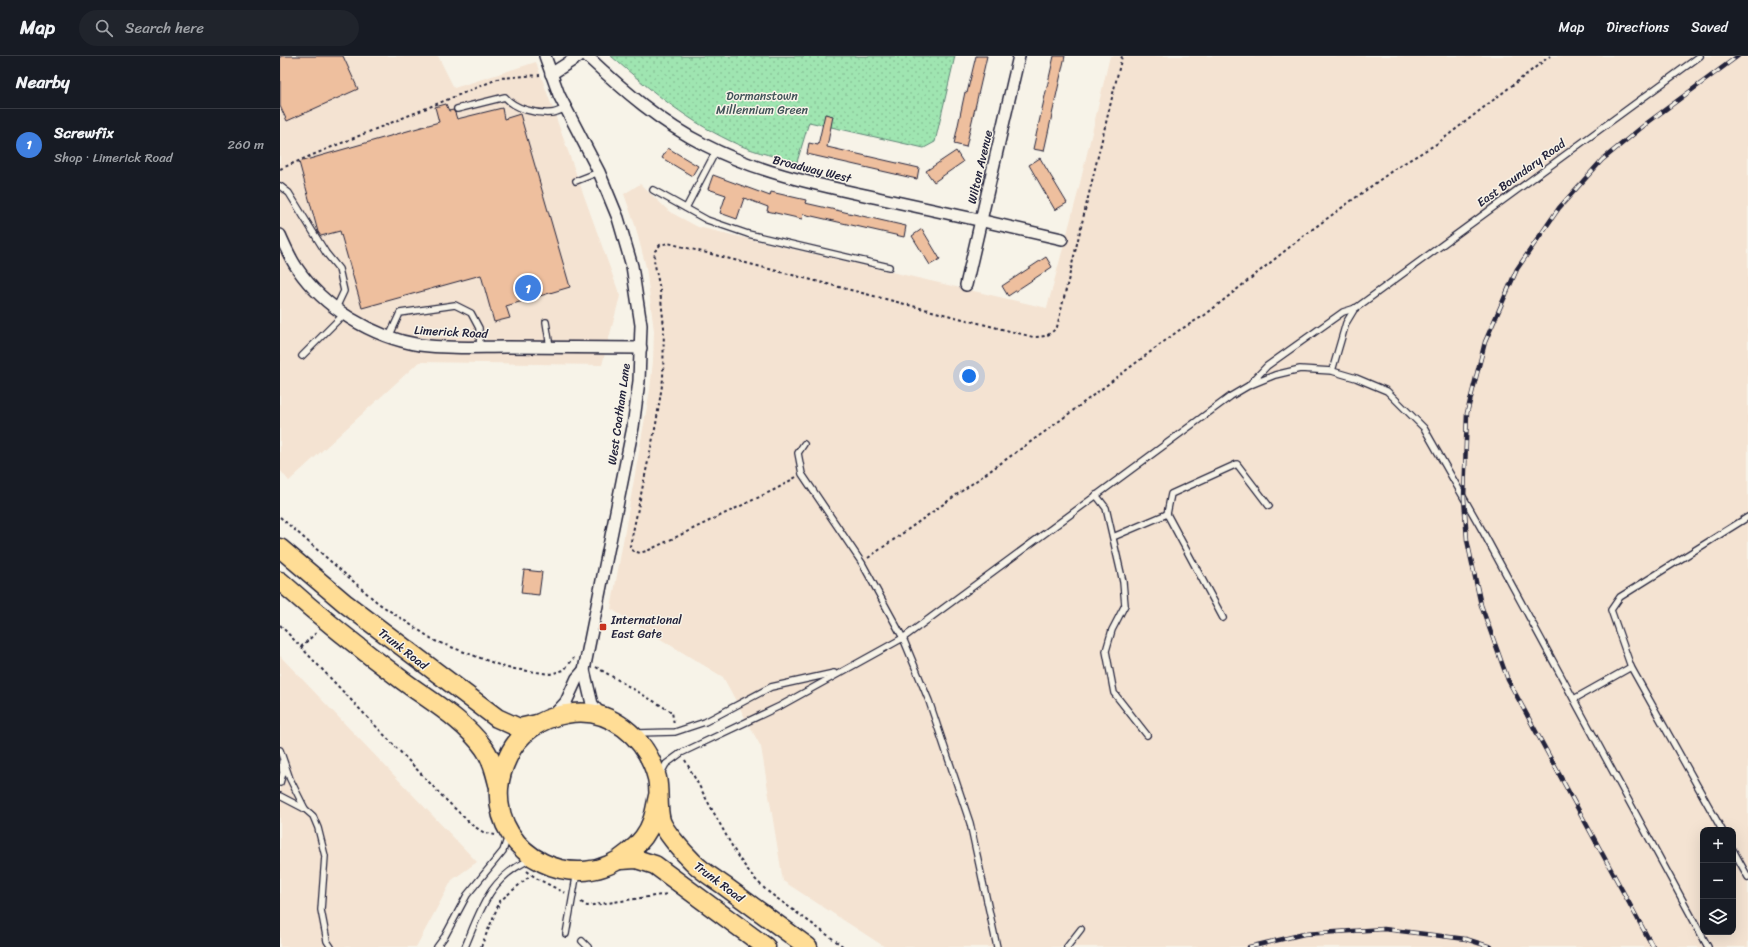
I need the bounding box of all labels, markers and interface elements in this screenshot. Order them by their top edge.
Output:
search box [79,10,359,46]
text: Map [20,11,55,44]
text: Search here [125,15,204,41]
text: Map [1558,15,1584,40]
text: Directions [1606,15,1669,40]
text: Saved [1691,15,1728,40]
icon: search [93,17,115,39]
text: Nearby [16,67,70,97]
park label: Dormanstown Millennium Green [716,85,809,121]
text: Screwfix [54,120,114,146]
street label: Wilton Avenue [961,128,999,206]
street label: East Boundary Road [1472,132,1571,213]
text: 1 [26,133,32,156]
text: 260 m [228,133,264,156]
text: Shop · Limerick Road [54,146,173,169]
street label: Broadway West [770,149,855,190]
pin: 1 [515,273,541,303]
street label: Limerick Road [414,319,489,345]
street label: West Coatham Lane [601,362,637,466]
your location [959,366,979,386]
place label: International East Gate [610,609,682,645]
street label: Trunk Road [373,622,434,677]
marker: International East Gate [598,622,608,632]
map controls [1700,827,1736,935]
button: + [1700,827,1736,863]
street label: Trunk Road [689,856,750,909]
button: − [1700,863,1736,899]
button: layers [1700,899,1736,935]

